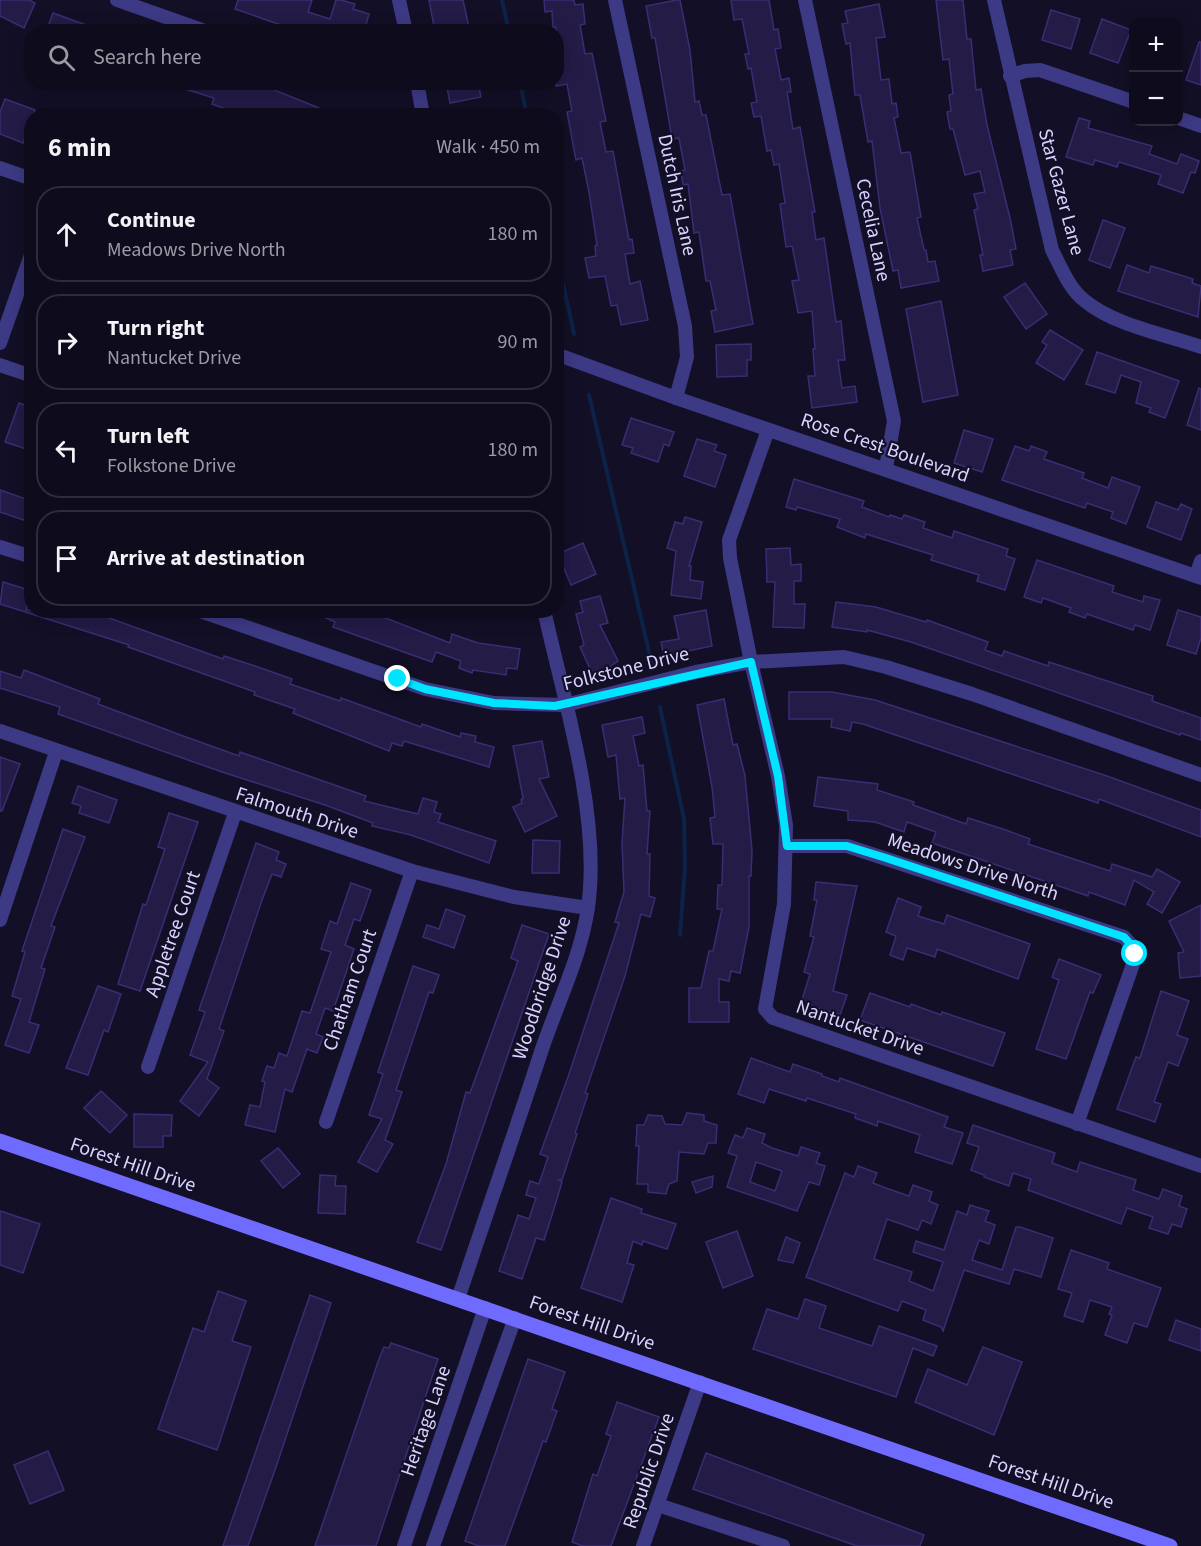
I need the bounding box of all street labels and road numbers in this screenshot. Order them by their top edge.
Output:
street label: Star Gazer Lane [1031,126,1091,258]
street label: Dutch Iris Lane [650,132,704,259]
street label: Cecelia Lane [848,176,898,284]
street label: Rose Crest Boulevard [797,406,973,490]
street label: Folkstone Drive [560,640,692,698]
street label: Falmouth Drive [232,780,362,846]
street label: Meadows Drive North [884,826,1062,908]
street label: Appletree Court [138,867,208,1001]
street label: Woodbridge Drive [506,912,578,1063]
street label: Chatham Court [316,925,384,1055]
street label: Nantucket Drive [792,993,928,1063]
street label: Forest Hill Drive [66,1130,200,1200]
street label: Forest Hill Drive [525,1288,659,1358]
street label: Heritage Lane [394,1362,458,1480]
street label: Republic Drive [616,1409,682,1533]
street label: Forest Hill Drive [984,1447,1118,1517]

